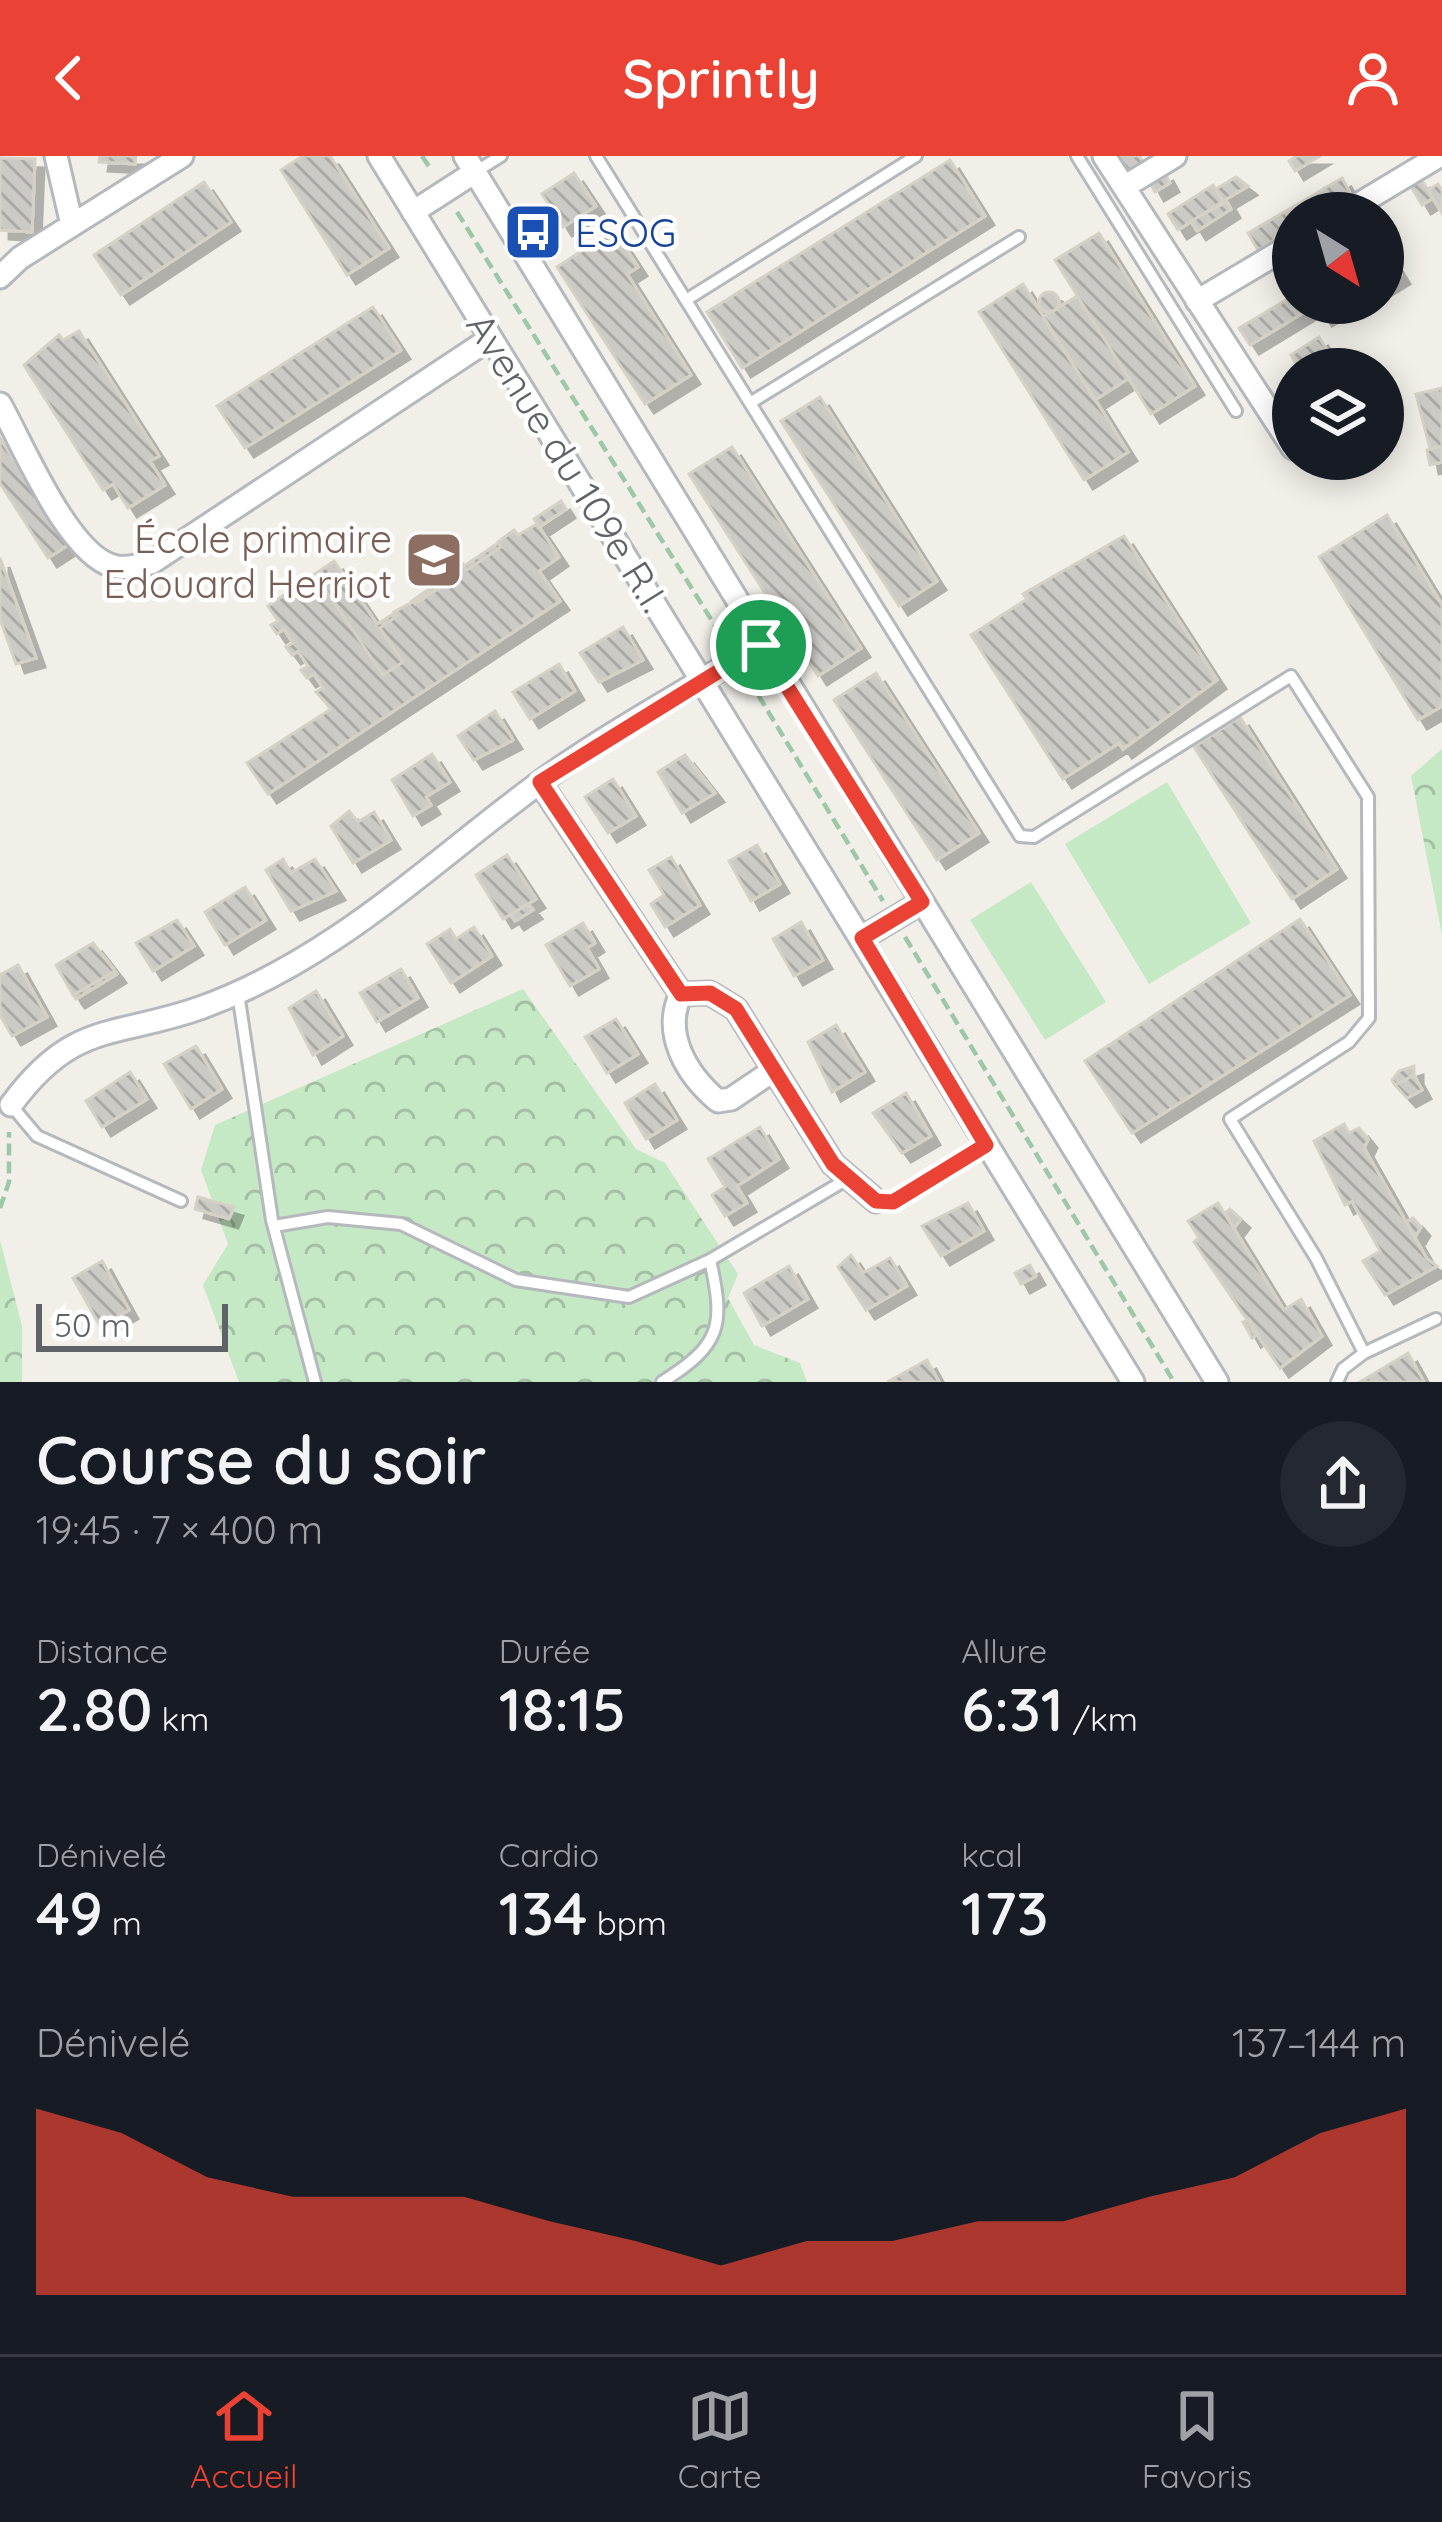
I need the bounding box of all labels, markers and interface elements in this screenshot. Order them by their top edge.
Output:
text: Sprintly [622,44,820,112]
icon: back [36,45,102,111]
icon: person [1340,45,1406,111]
north arrow [1272,192,1404,324]
map controls [1272,192,1404,480]
bus stop icon: ESOG [502,201,564,263]
place label: ESOG [575,208,676,257]
street label: Avenue du 109e R.I. [456,303,680,621]
button: layers [1272,348,1404,480]
place label: École primaire Edouard Herriot [103,514,392,608]
school or university icon: École primaire Edouard Herriot [403,529,465,591]
pin [710,594,812,696]
icon: arrive [728,612,794,678]
scale bar [36,1298,228,1351]
text: 50 m [54,1304,131,1345]
text: Course du soir [36,1418,487,1501]
button: share [1280,1421,1406,1547]
text: 19:45 · 7 × 400 m [36,1505,323,1554]
text: Distance [36,1630,168,1671]
text: Durée [499,1630,590,1671]
text: Allure [961,1630,1047,1671]
text: 2.80 [36,1671,153,1746]
text: 18:15 [499,1671,626,1746]
text: 6:31 [961,1671,1064,1746]
text: km [153,1698,209,1739]
text: /km [1064,1698,1138,1739]
text: Dénivelé [36,1834,167,1875]
text: Cardio [499,1834,599,1875]
text: kcal [961,1834,1023,1875]
text: 49 [36,1875,103,1950]
text: 134 [499,1875,588,1950]
text: 173 [961,1875,1049,1950]
text: m [103,1902,142,1943]
text: bpm [588,1902,667,1943]
text: Dénivelé [36,2018,190,2067]
text: 137–144 m [1232,2018,1406,2067]
tab: Accueil [190,2383,298,2496]
tab: Carte [678,2383,762,2496]
tab: Favoris [1142,2383,1252,2496]

